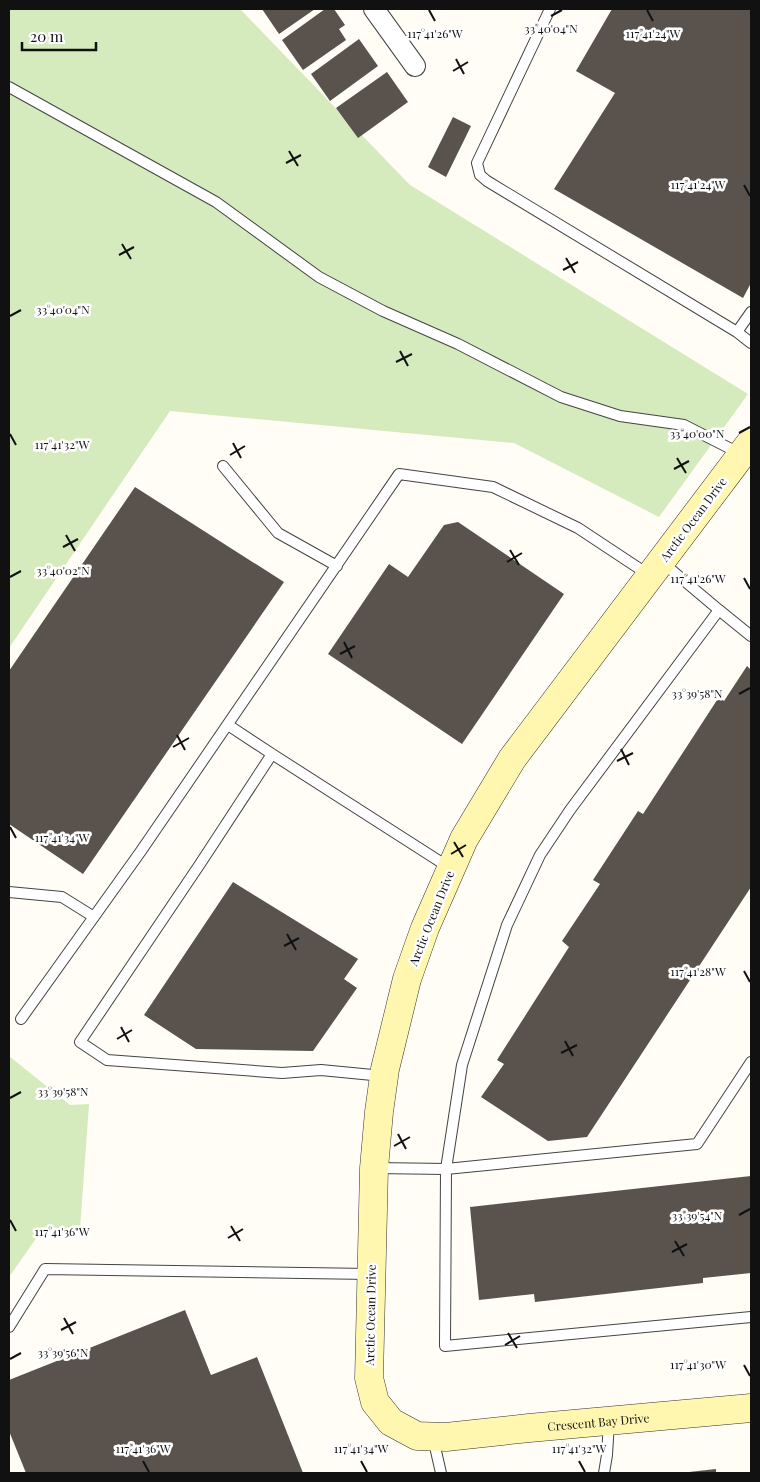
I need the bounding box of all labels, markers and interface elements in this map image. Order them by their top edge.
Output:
scale bar [22,20,96,52]
text: 33°40'04"N [524,20,578,36]
text: 117°41'26"W [407,25,463,41]
text: 117°41'24"W [626,25,681,41]
text: 20 m [30,26,64,46]
text: 117°41'24"W [671,176,726,192]
text: 33°40'04"N [36,301,90,317]
text: 33°40'00"N [670,425,725,441]
text: 117°41'32"W [35,436,89,452]
street label: Arctic Ocean Drive [656,474,730,565]
text: 33°40'02"N [36,562,90,578]
text: 117°41'26"W [670,570,726,586]
text: 33°39'58"N [671,685,723,701]
text: 117°41'34"W [35,829,89,845]
street label: Arctic Ocean Drive [404,868,457,969]
text: 117°41'28"W [670,963,726,979]
text: 33°39'58"N [37,1083,89,1099]
text: 33°39'54"N [672,1207,723,1223]
text: 117°41'36"W [34,1223,90,1239]
street label: Arctic Ocean Drive [361,1264,379,1367]
text: 33°39'56"N [38,1344,89,1360]
text: 117°41'30"W [670,1356,726,1372]
street label: Crescent Bay Drive [547,1409,650,1434]
text: 117°41'36"W [115,1440,171,1456]
text: 117°41'34"W [334,1440,388,1456]
text: 117°41'32"W [552,1440,606,1456]

